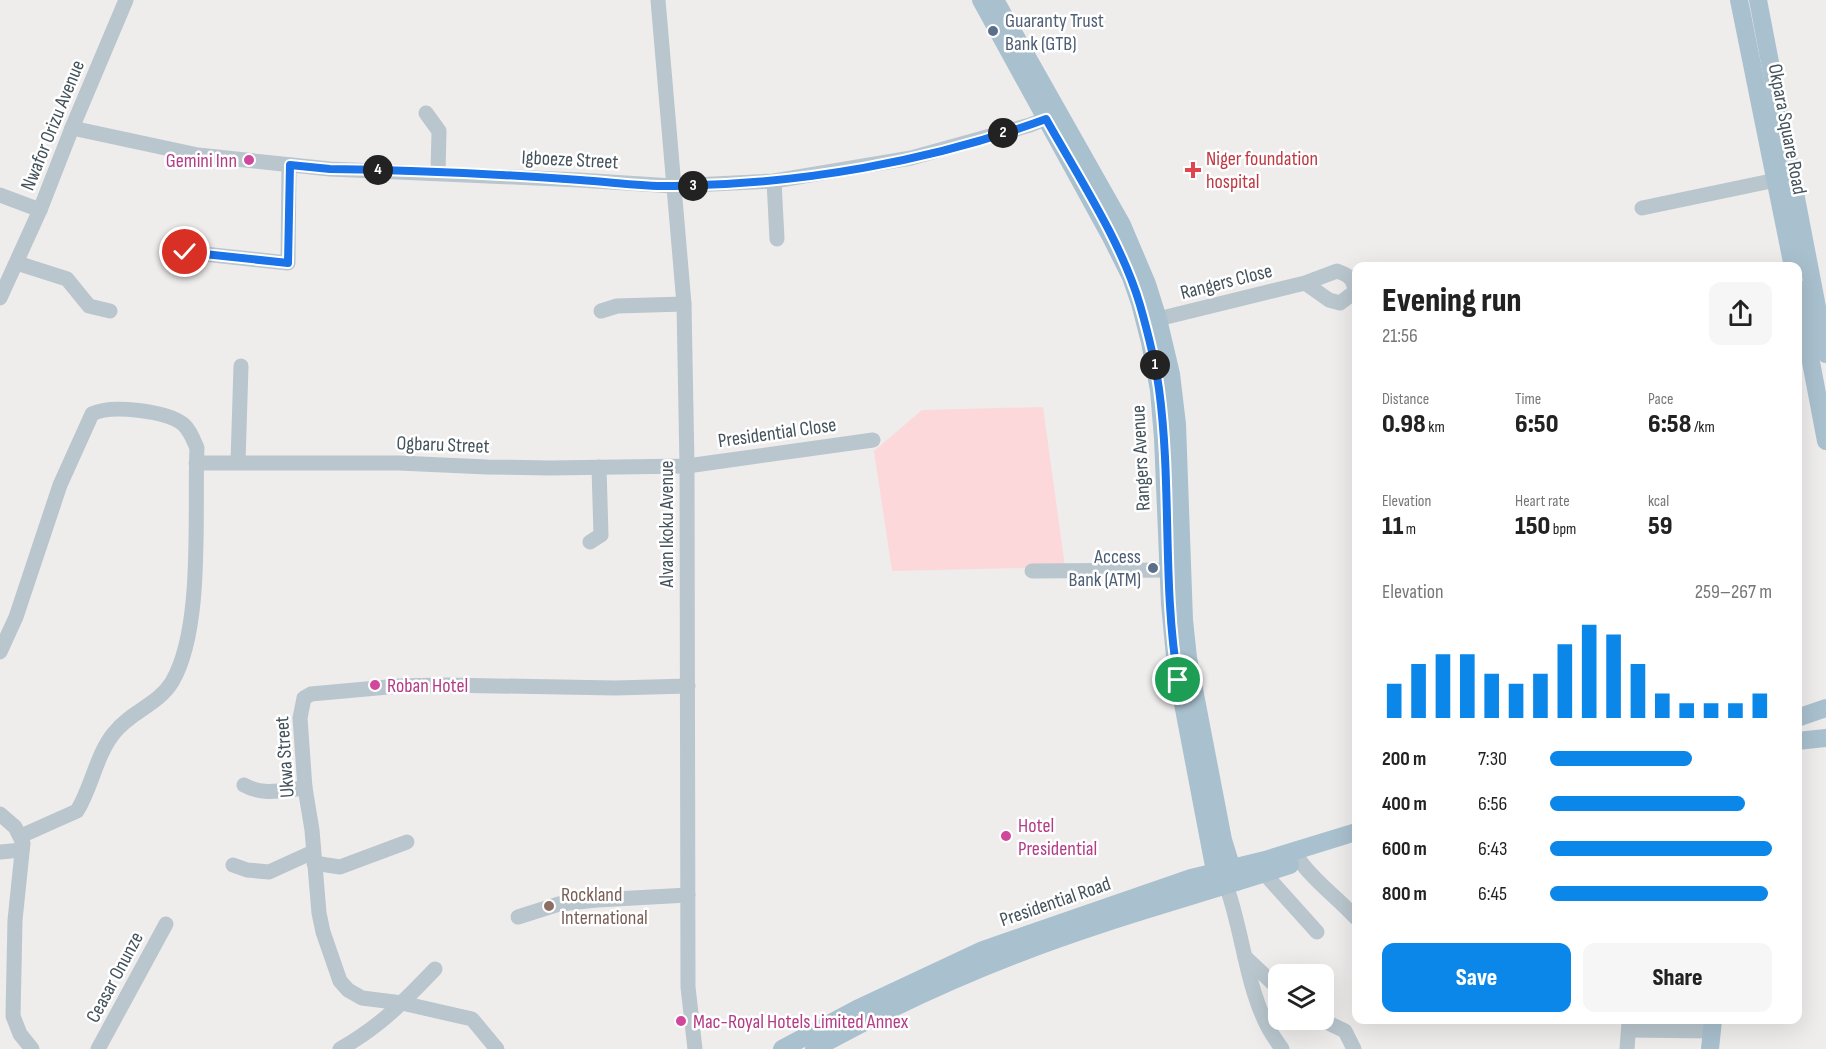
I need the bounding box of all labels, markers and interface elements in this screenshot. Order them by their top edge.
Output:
place label: Guaranty Trust Bank (GTB) [1005,9,1104,56]
marker: Guaranty Trust Bank (GTB) [986,24,1000,38]
street label: Nwafor Orizu Avenue [16,57,90,194]
street label: Okpara Square Road [1763,62,1811,197]
pin: 2 [988,118,1018,148]
text: 2 [999,123,1007,142]
street label: Igboeze Street [521,145,619,175]
place label: Niger foundation hospital [1206,147,1318,194]
place label: Gemini Inn [166,149,237,173]
marker: Gemini Inn [242,153,256,167]
pin: 4 [363,155,393,185]
text: 4 [374,160,382,179]
marker: Niger foundation hospital [1184,161,1202,179]
pin: 3 [678,171,708,201]
text: 3 [689,176,697,195]
pin [159,226,210,277]
icon: check [168,235,201,268]
street label: Rangers Close [1178,259,1275,305]
text: Evening run [1382,281,1522,321]
button: share [1709,282,1772,345]
text: 21:56 [1382,324,1418,348]
pin: 1 [1140,350,1170,380]
text: 1 [1152,355,1158,374]
text: Distance [1382,390,1429,409]
text: Time [1515,390,1541,409]
text: Pace [1648,390,1673,409]
street label: Rangers Avenue [1126,404,1156,511]
text: 0.98 [1382,409,1426,440]
text: 6:50 [1515,409,1558,440]
text: 6:58 [1648,409,1691,440]
street label: Presidential Close [716,413,838,453]
text: km [1426,418,1445,437]
text: /km [1691,418,1715,437]
street label: Ogbaru Street [396,431,490,459]
street label: Alvan Ikoku Avenue [655,460,679,589]
text: Elevation [1382,492,1431,511]
text: Heart rate [1515,492,1570,511]
text: kcal [1648,492,1669,511]
text: 11 [1382,511,1403,542]
text: 150 [1515,511,1550,542]
text: 59 [1648,511,1673,542]
text: m [1403,520,1416,539]
text: bpm [1550,520,1576,539]
place label: Access Bank (ATM) [1069,545,1141,592]
marker: Access Bank (ATM) [1146,561,1160,575]
text: Elevation [1382,580,1444,604]
text: 259–267 m [1695,580,1772,604]
pin [1152,654,1203,705]
icon: arrive [1161,663,1194,696]
place label: Roban Hotel [387,674,468,698]
marker: Roban Hotel [368,678,382,692]
street label: Ukwa Street [270,715,300,798]
text: 200 m [1382,747,1426,771]
text: 7:30 [1478,747,1507,771]
text: 400 m [1382,792,1427,816]
text: 6:56 [1478,792,1507,816]
place label: Hotel Presidential [1018,814,1097,861]
marker: Hotel Presidential [999,829,1013,843]
text: 600 m [1382,837,1427,861]
text: 6:43 [1478,837,1507,861]
street label: Presidential Road [997,872,1114,932]
text: 800 m [1382,882,1427,906]
text: 6:45 [1478,882,1507,906]
place label: Rockland International [561,883,648,930]
marker: Rockland International [542,899,556,913]
street label: Ceasar Onunze [81,928,149,1027]
button: Save [1382,943,1571,1012]
button: Share [1583,943,1772,1012]
map controls [1268,964,1334,1030]
button: layers [1268,964,1334,1030]
place label: Mac-Royal Hotels Limited Annex [693,1010,909,1034]
marker: Mac-Royal Hotels Limited Annex [674,1014,688,1028]

